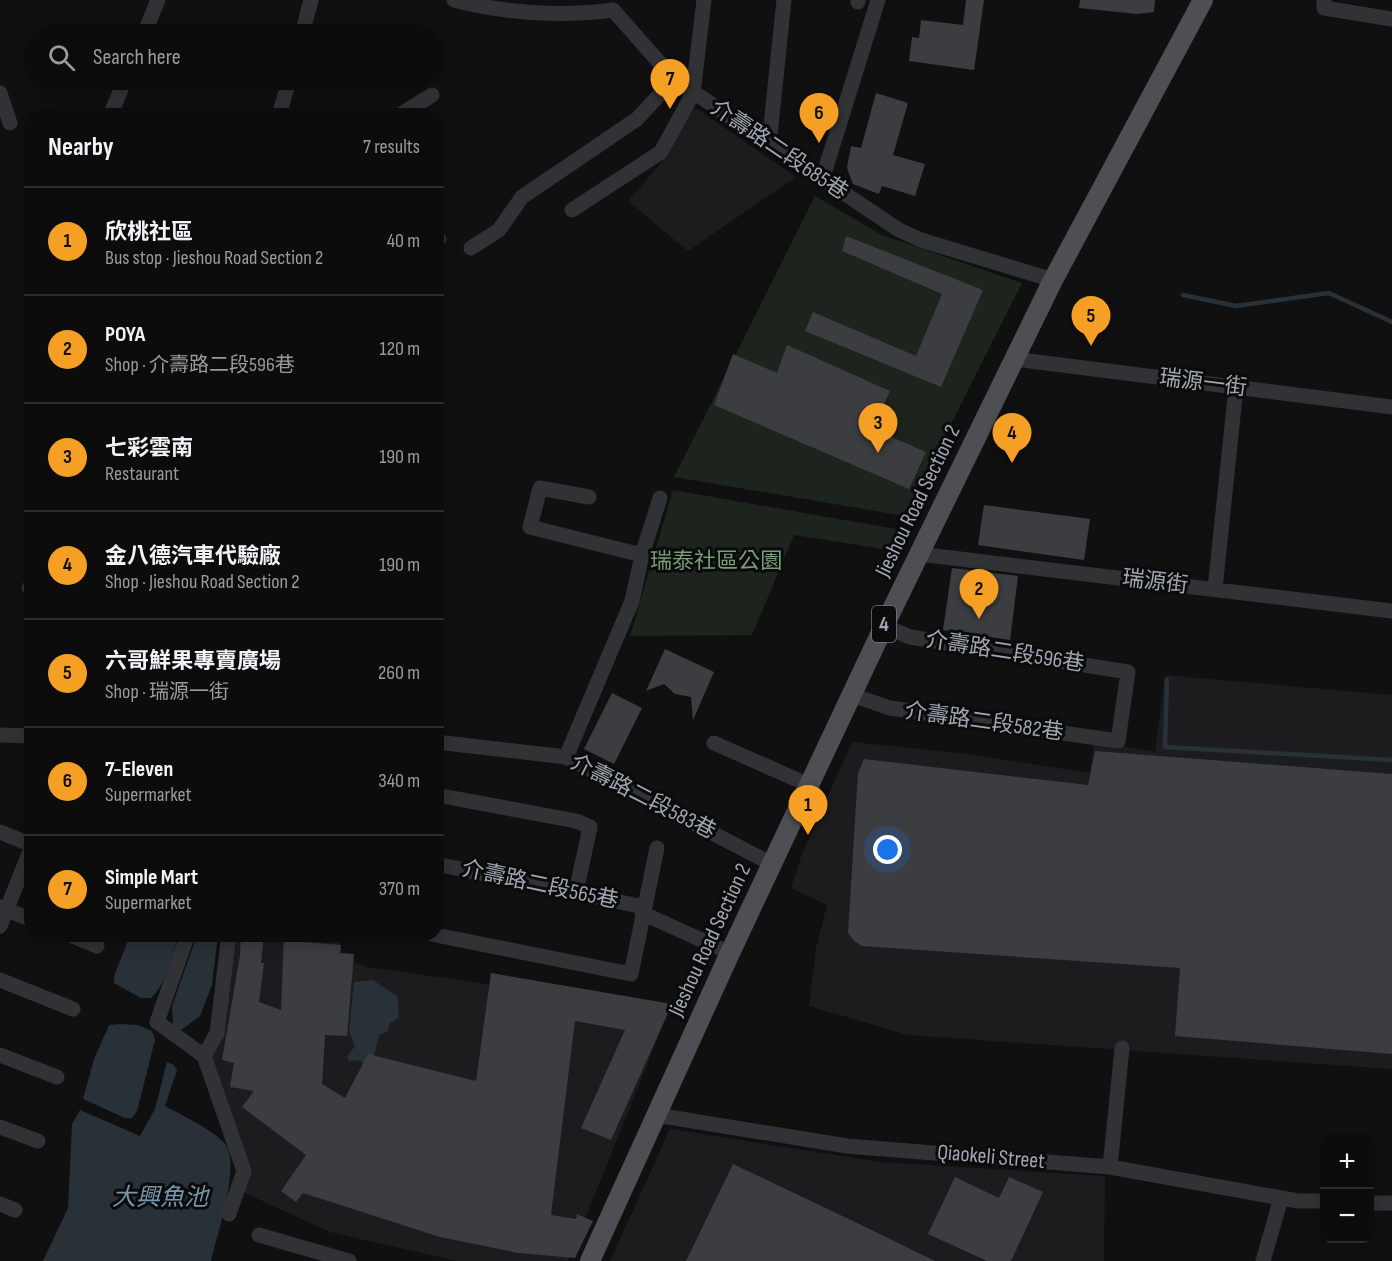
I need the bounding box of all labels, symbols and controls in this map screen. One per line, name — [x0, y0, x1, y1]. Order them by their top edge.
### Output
search box — [24, 24, 444, 90]
icon: search — [45, 41, 78, 74]
text: Search here — [93, 44, 180, 71]
pin: 7 — [650, 60, 690, 109]
street label: 介壽路二段685巷 — [705, 94, 853, 206]
pin: 6 — [800, 94, 838, 143]
text: Nearby — [48, 132, 114, 163]
text: 7 results — [363, 135, 420, 159]
text: 欣桃社區 — [105, 219, 193, 246]
text: 1 — [64, 229, 71, 253]
text: 40 m — [387, 229, 420, 253]
text: Bus stop · Jieshou Road Section 2 — [105, 246, 323, 270]
pin: 5 — [1072, 296, 1110, 346]
text: POYA — [105, 321, 145, 348]
text: 2 — [63, 337, 72, 361]
text: 120 m — [380, 337, 420, 361]
text: Shop · 介壽路二段596巷 — [105, 353, 295, 377]
street label: 瑞源一街 — [1158, 364, 1248, 402]
pin: 3 — [858, 404, 898, 453]
pin: 4 — [992, 414, 1032, 463]
street label: Jieshou Road Section 2 — [869, 421, 966, 582]
text: 七彩雲南 — [105, 435, 193, 462]
text: 3 — [63, 445, 72, 469]
text: 190 m — [379, 445, 420, 469]
text: Restaurant — [105, 462, 179, 486]
text: 金八德汽車代驗廠 — [105, 543, 281, 570]
park label: 瑞泰社區公園 — [650, 548, 782, 575]
text: 4 — [63, 553, 72, 577]
text: 190 m — [379, 553, 420, 577]
street label: 瑞源街 — [1121, 565, 1189, 599]
text: Shop · Jieshou Road Section 2 — [105, 570, 300, 594]
pin: 2 — [960, 570, 998, 619]
road number: 4 — [872, 606, 896, 642]
street label: 介壽路二段596巷 — [924, 626, 1086, 678]
text: 六哥鮮果專賣廣場 — [105, 648, 281, 675]
text: 5 — [63, 661, 72, 685]
text: 260 m — [378, 661, 420, 685]
text: Shop · 瑞源一街 — [105, 680, 229, 704]
street label: 介壽路二段582巷 — [903, 698, 1065, 746]
street label: 介壽路二段583巷 — [566, 749, 720, 845]
text: 7-Eleven — [105, 756, 173, 783]
text: 6 — [63, 769, 72, 793]
text: 340 m — [378, 769, 420, 793]
text: Supermarket — [105, 783, 192, 807]
pin: 1 — [788, 786, 828, 835]
your location — [873, 835, 902, 864]
street label: 介壽路二段565巷 — [459, 855, 621, 915]
street label: Jieshou Road Section 2 — [662, 859, 757, 1022]
text: Simple Mart — [105, 864, 198, 891]
text: 7 — [63, 877, 72, 901]
text: 370 m — [379, 877, 420, 901]
text: Supermarket — [105, 891, 192, 915]
map controls — [1320, 1135, 1374, 1243]
button: + — [1320, 1135, 1374, 1189]
street label: Qiaokeli Street — [936, 1139, 1046, 1175]
water label: 大興魚池 — [112, 1183, 211, 1212]
button: − — [1320, 1189, 1374, 1243]

